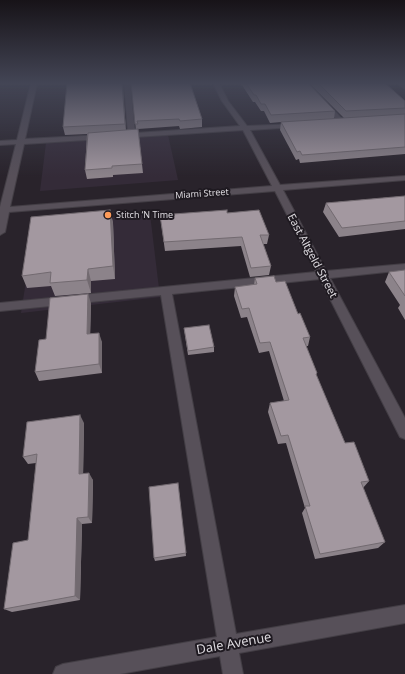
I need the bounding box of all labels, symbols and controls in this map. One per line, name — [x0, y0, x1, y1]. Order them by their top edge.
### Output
street label: Miami Street — [175, 187, 229, 201]
marker: Stitch ‘N Time — [103, 210, 113, 220]
place label: Stitch ‘N Time — [116, 210, 173, 220]
street label: East Altgeld Street — [284, 212, 340, 300]
street label: Dale Avenue — [195, 630, 273, 658]

